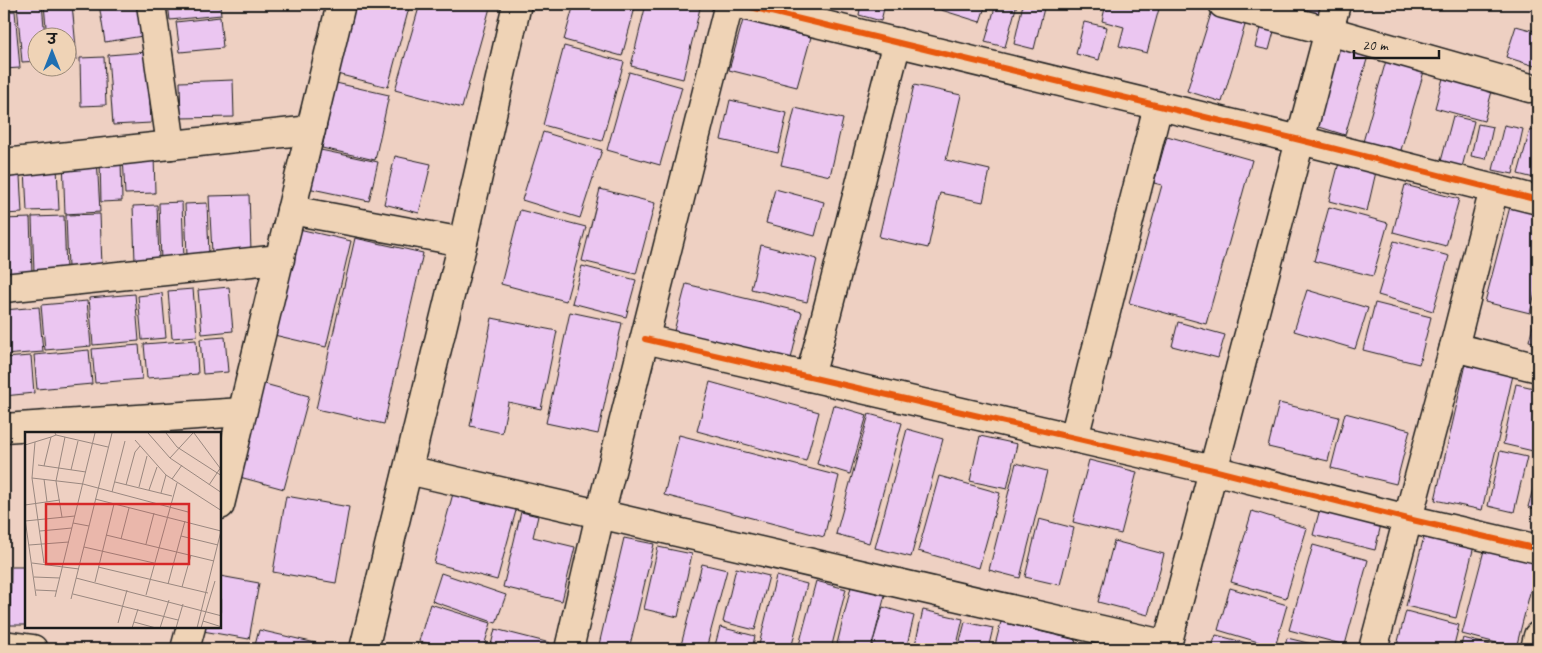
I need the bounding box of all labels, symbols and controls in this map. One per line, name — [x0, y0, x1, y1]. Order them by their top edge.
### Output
north arrow — [28, 28, 78, 78]
scale bar — [1354, 28, 1440, 60]
text: उ — [45, 31, 58, 48]
text: 20 m — [1362, 36, 1389, 55]
inset map — [25, 432, 221, 628]

